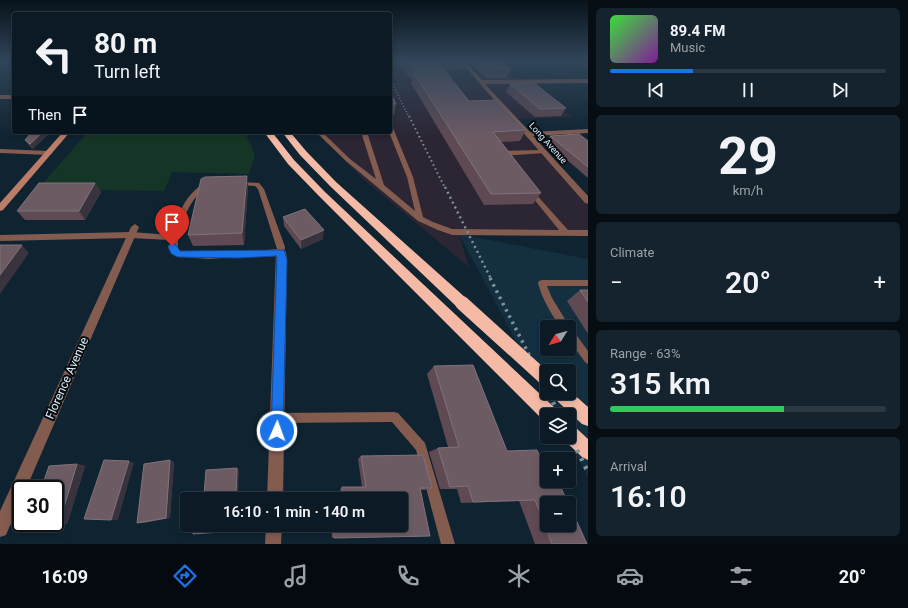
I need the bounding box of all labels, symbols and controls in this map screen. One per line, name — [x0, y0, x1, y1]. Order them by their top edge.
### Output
text: 89.4 FM — [670, 22, 725, 40]
text: 80 m — [94, 27, 157, 60]
icon: left — [28, 28, 80, 80]
text: Music — [670, 40, 705, 55]
text: Turn left — [94, 61, 160, 82]
icon: previous — [645, 79, 667, 101]
icon: pause — [737, 79, 759, 101]
icon: next — [829, 79, 851, 101]
icon: arrive — [69, 104, 91, 126]
text: Then — [28, 106, 61, 124]
street label: Long Avenue — [527, 120, 569, 166]
text: 29 — [718, 126, 778, 187]
text: km/h — [733, 183, 763, 198]
pin — [155, 205, 189, 246]
icon: arrive — [161, 211, 183, 233]
text: Climate — [610, 245, 654, 260]
text: 20° — [725, 265, 771, 300]
text: − — [610, 270, 623, 295]
text: + — [874, 270, 886, 295]
north arrow — [540, 320, 576, 356]
map controls — [540, 320, 576, 532]
street label: Florence Avenue — [43, 335, 91, 421]
text: Range · 63% — [610, 346, 680, 361]
button: search — [540, 364, 576, 400]
text: 315 km — [610, 366, 711, 401]
button: layers — [540, 408, 576, 444]
position arrow — [256, 410, 298, 452]
button: + — [540, 452, 576, 488]
text: Arrival — [610, 459, 647, 474]
text: 16:10 — [610, 479, 687, 514]
speed limit sign: 30 — [12, 480, 64, 532]
button: − — [540, 496, 576, 532]
text: 16:10 · 1 min · 140 m — [223, 503, 365, 521]
icon: directions — [171, 562, 199, 590]
icon: music — [282, 562, 310, 590]
icon: phone — [394, 562, 422, 590]
icon: climate — [505, 562, 533, 590]
icon: car — [616, 562, 644, 590]
icon: filters — [727, 562, 755, 590]
text: 16:09 — [42, 566, 88, 587]
text: 20° — [839, 566, 866, 587]

